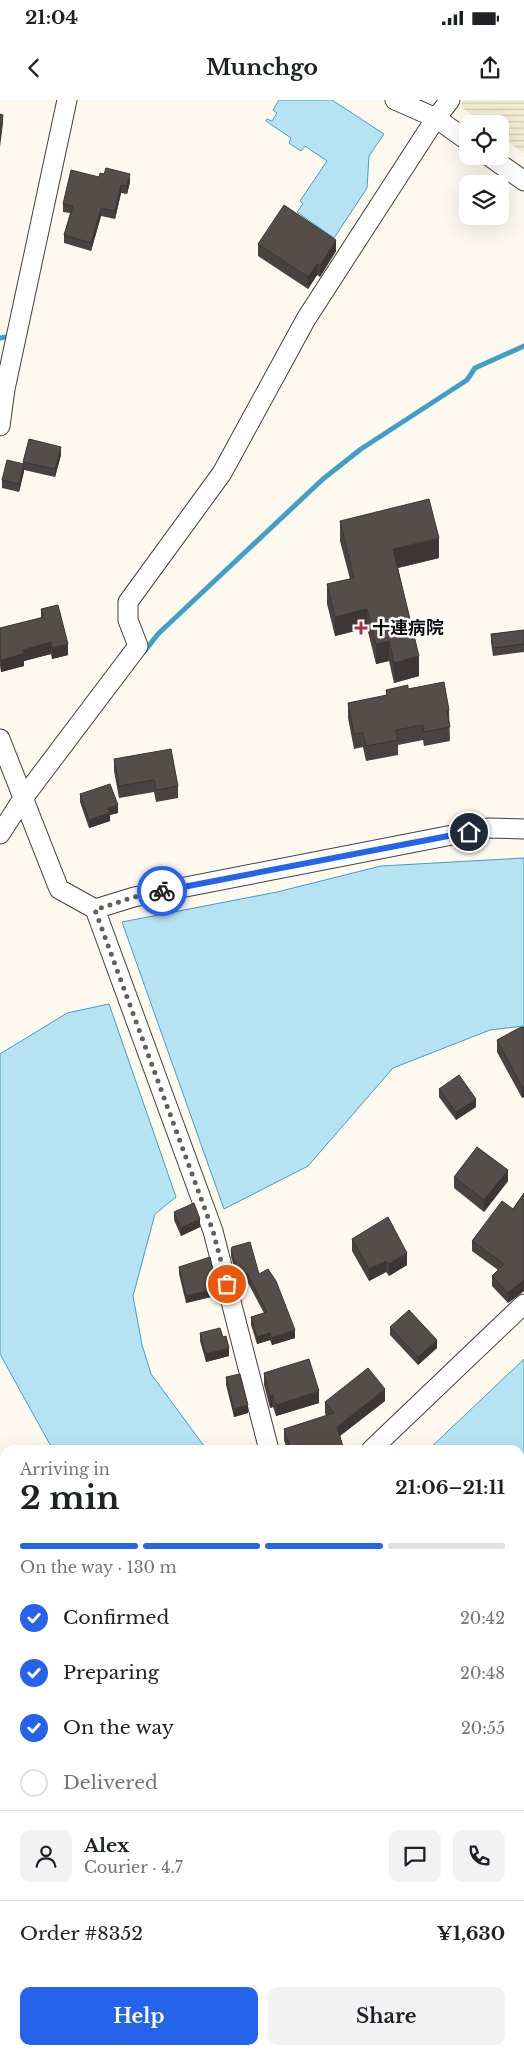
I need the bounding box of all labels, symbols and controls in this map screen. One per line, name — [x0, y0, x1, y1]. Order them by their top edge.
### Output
text: 21:04 — [25, 6, 78, 29]
icon: back — [20, 54, 48, 82]
text: Munchgo — [206, 54, 318, 81]
icon: share — [476, 54, 504, 82]
map controls — [459, 115, 509, 225]
button: locate — [459, 115, 509, 165]
button: layers — [459, 175, 509, 225]
place label: 十連病院 — [372, 617, 444, 639]
marker: 十連病院 — [354, 621, 368, 635]
pin — [448, 811, 490, 853]
icon: home — [455, 818, 483, 846]
courier — [137, 866, 187, 916]
icon: bike — [148, 877, 176, 905]
pin — [206, 1263, 248, 1305]
icon: bag — [213, 1270, 241, 1298]
text: Arriving in — [20, 1459, 110, 1479]
text: 21:06–21:11 — [395, 1476, 505, 1499]
text: 2 min — [20, 1478, 120, 1518]
text: On the way · 130 m — [20, 1557, 177, 1577]
icon: check — [20, 1604, 48, 1632]
text: Confirmed — [63, 1606, 169, 1629]
text: 20:42 — [460, 1608, 505, 1628]
icon: check — [20, 1659, 48, 1687]
text: Preparing — [63, 1661, 159, 1684]
text: 20:48 — [460, 1663, 505, 1683]
icon: check — [20, 1714, 48, 1742]
text: On the way — [63, 1716, 174, 1739]
text: 20:55 — [461, 1718, 505, 1738]
text: Delivered — [63, 1771, 158, 1794]
button: person — [20, 1830, 72, 1882]
button: chat — [389, 1830, 441, 1882]
button: phone — [453, 1830, 505, 1882]
text: Alex — [84, 1834, 129, 1857]
text: Courier · 4.7 — [84, 1857, 183, 1877]
text: Order #8352 — [20, 1922, 143, 1945]
text: ¥1,630 — [437, 1922, 505, 1945]
button: Help — [20, 1987, 258, 2045]
button: Share — [268, 1987, 505, 2045]

